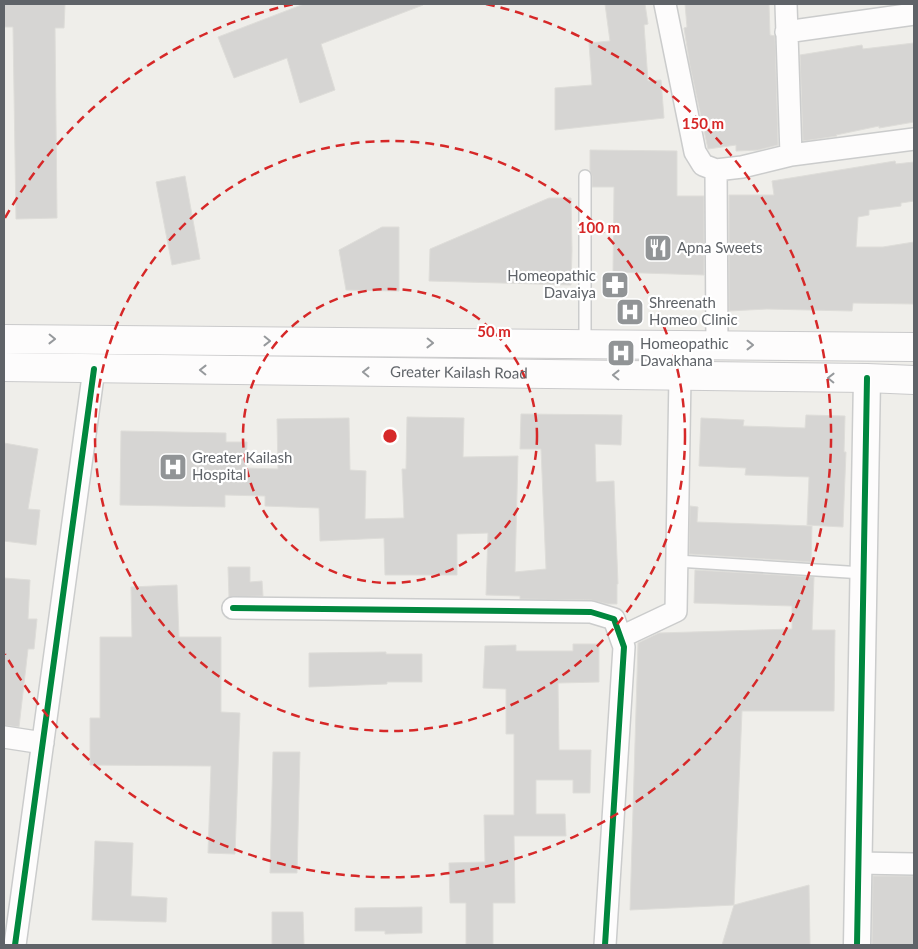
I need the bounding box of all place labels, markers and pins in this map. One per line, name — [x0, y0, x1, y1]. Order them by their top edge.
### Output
restaurant icon: Apna Sweets — [643, 233, 673, 263]
place label: Apna Sweets — [677, 238, 762, 256]
place label: Homeopathic Davaiya — [507, 266, 596, 301]
pharmacy icon: Homeopathic Davaiya — [600, 270, 630, 300]
place label: Shreenath Homeo Clinic — [649, 293, 738, 328]
hospital icon: Shreenath Homeo Clinic — [615, 297, 645, 327]
place label: Homeopathic Davakhana — [640, 334, 729, 369]
hospital icon: Homeopathic Davakhana — [606, 338, 636, 368]
centre of rings — [381, 427, 399, 445]
place label: Greater Kailash Hospital — [192, 448, 292, 483]
hospital icon: Greater Kailash Hospital — [158, 452, 188, 482]

